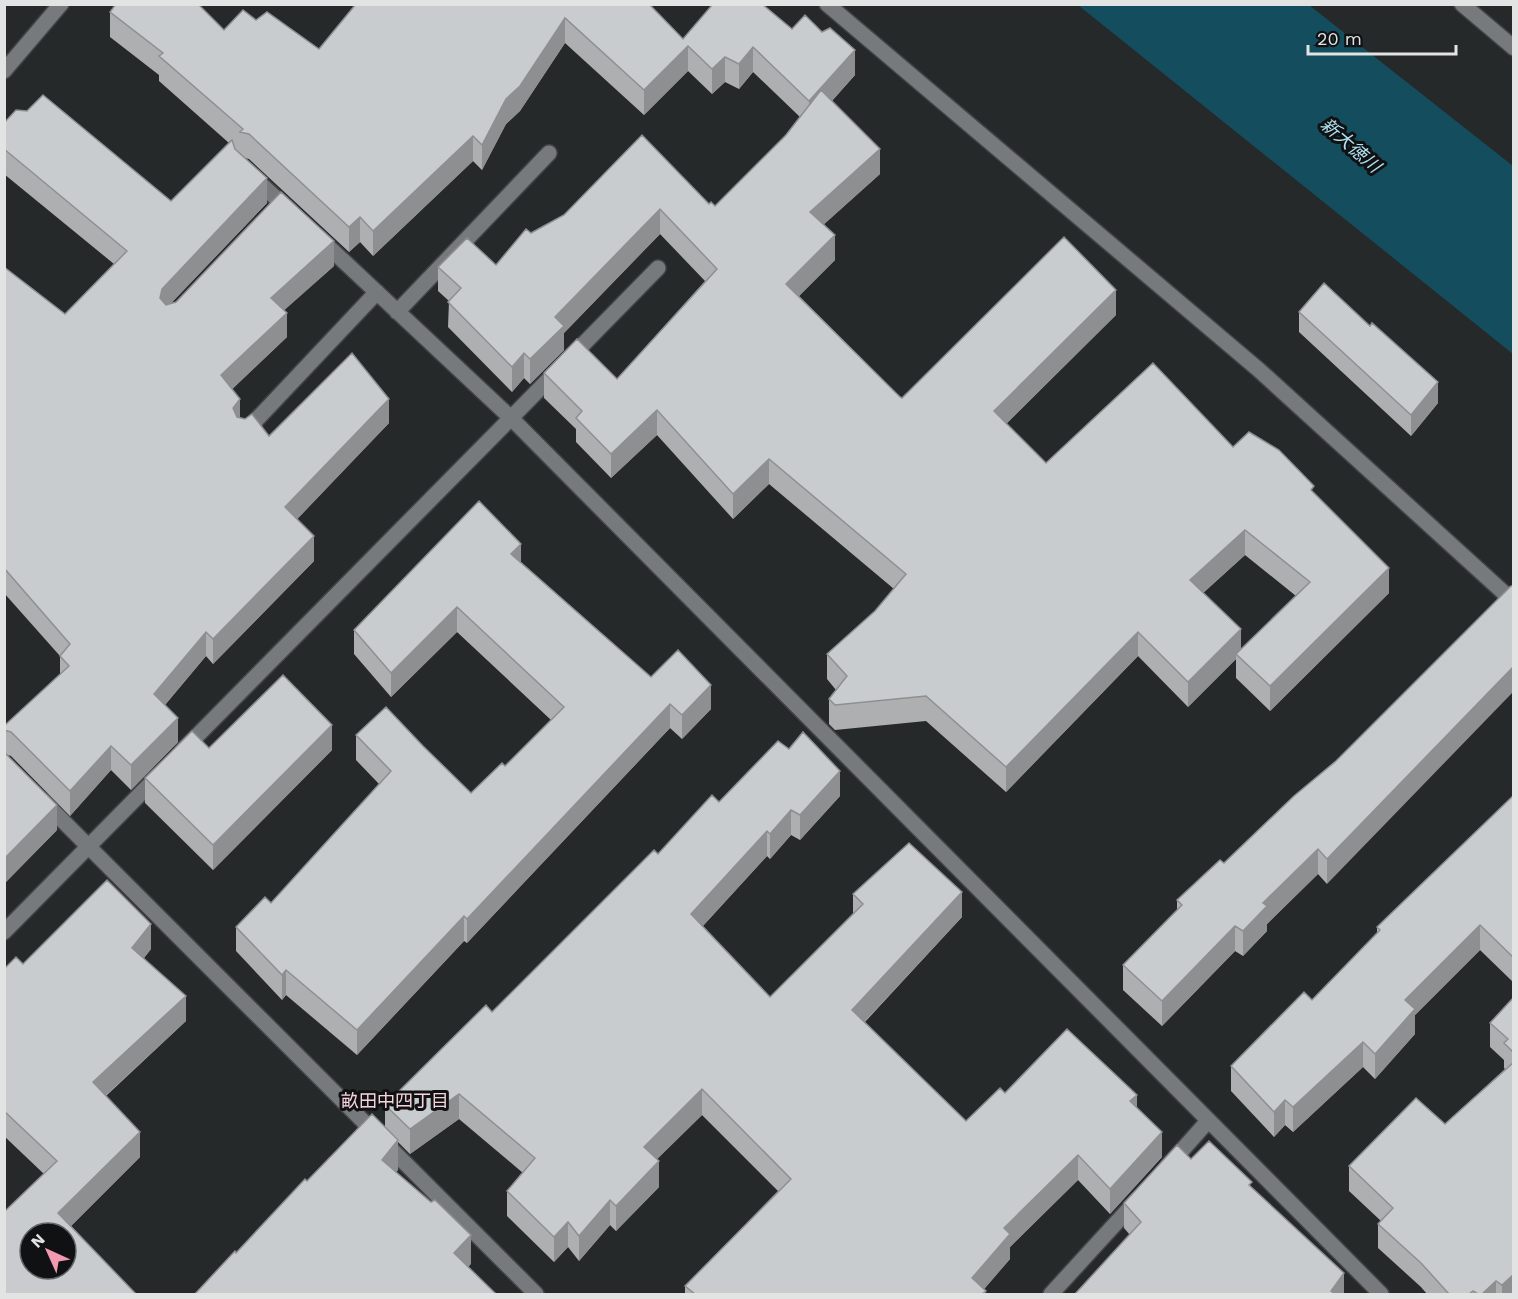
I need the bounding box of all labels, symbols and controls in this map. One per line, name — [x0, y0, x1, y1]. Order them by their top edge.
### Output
scale bar — [1308, 18, 1456, 56]
text: 20 m — [1317, 28, 1362, 49]
water label: 新大徳川 — [1317, 113, 1387, 178]
district label: 畝田中四丁目 — [341, 1090, 449, 1111]
north arrow — [18, 1221, 78, 1281]
text: N — [27, 1230, 49, 1252]

